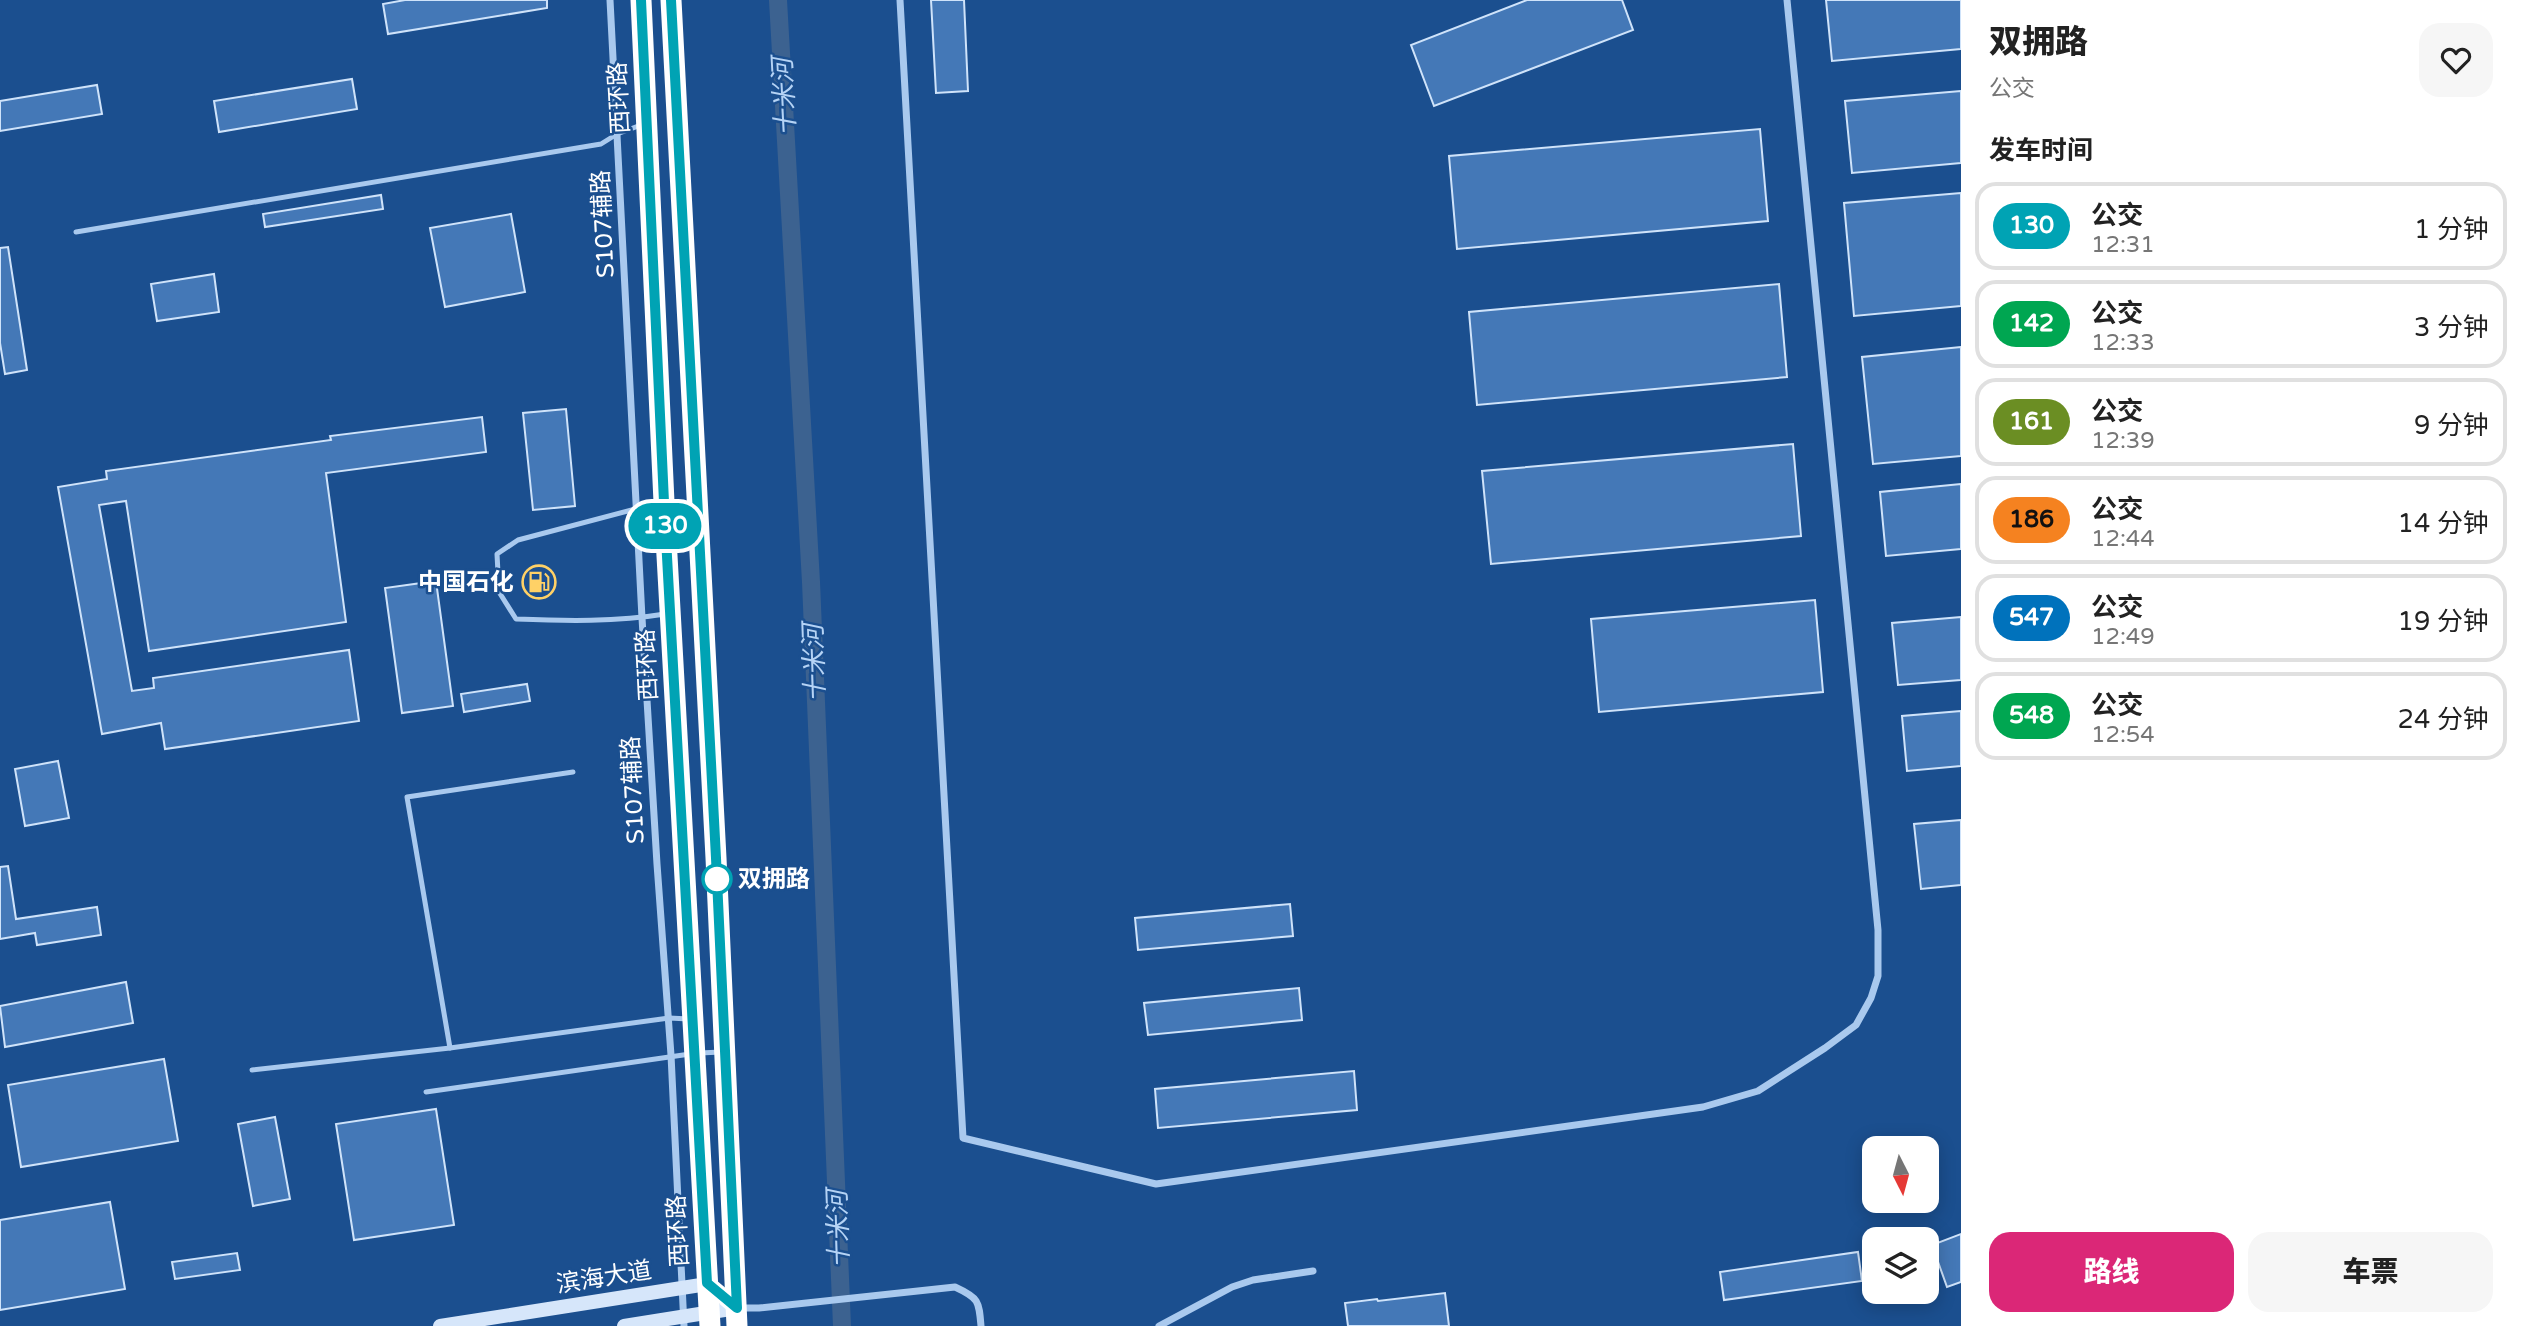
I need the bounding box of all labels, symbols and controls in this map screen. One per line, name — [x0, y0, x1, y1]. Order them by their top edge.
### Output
text: 双拥路 — [1989, 23, 2088, 62]
button: heart — [2419, 23, 2493, 97]
water label: 十米河 — [767, 52, 802, 137]
street label: 西环路 — [603, 61, 636, 135]
text: 公交 — [1989, 75, 2035, 103]
text: 发车时间 — [1989, 135, 2093, 166]
street label: S107辅路 — [586, 169, 621, 279]
text: 公交 — [2091, 200, 2143, 231]
text: 130 — [2009, 211, 2054, 240]
text: 1 分钟 — [2414, 214, 2489, 245]
text: 12:31 — [2091, 231, 2155, 259]
text: 公交 — [2091, 298, 2143, 329]
text: 142 — [2009, 309, 2054, 338]
text: 3 分钟 — [2414, 312, 2489, 343]
text: 12:33 — [2091, 329, 2155, 357]
text: 公交 — [2091, 396, 2143, 427]
text: 161 — [2009, 407, 2054, 436]
text: 9 分钟 — [2414, 410, 2489, 441]
text: 12:39 — [2091, 427, 2155, 455]
text: 公交 — [2091, 494, 2143, 525]
line badge: 130 — [625, 503, 705, 549]
text: 186 — [2009, 505, 2054, 534]
text: 14 分钟 — [2398, 508, 2489, 539]
text: 130 — [642, 511, 688, 540]
text: 12:44 — [2091, 525, 2155, 553]
fuel station icon: 中国石化 — [520, 563, 558, 601]
place label: 中国石化 — [418, 568, 514, 597]
text: 公交 — [2091, 592, 2143, 623]
text: 547 — [2009, 603, 2054, 632]
text: 19 分钟 — [2398, 606, 2489, 637]
water label: 十米河 — [797, 618, 831, 703]
text: 12:49 — [2091, 623, 2155, 651]
street label: 西环路 — [631, 628, 664, 702]
text: 公交 — [2091, 690, 2143, 721]
text: 548 — [2009, 701, 2054, 730]
text: 24 分钟 — [2398, 704, 2489, 735]
text: 12:54 — [2091, 721, 2155, 749]
street label: S107辅路 — [616, 735, 651, 845]
marker: 双拥路 — [702, 864, 732, 894]
place label: 双拥路 — [738, 865, 810, 894]
north arrow — [1862, 1136, 1939, 1213]
map controls — [1862, 1136, 1939, 1304]
water label: 十米河 — [821, 1184, 855, 1269]
street label: 西环路 — [662, 1194, 695, 1268]
button: layers — [1862, 1227, 1939, 1304]
button: 路线 — [1989, 1232, 2234, 1312]
button: 车票 — [2248, 1232, 2493, 1312]
street label: 滨海大道 — [554, 1256, 654, 1299]

